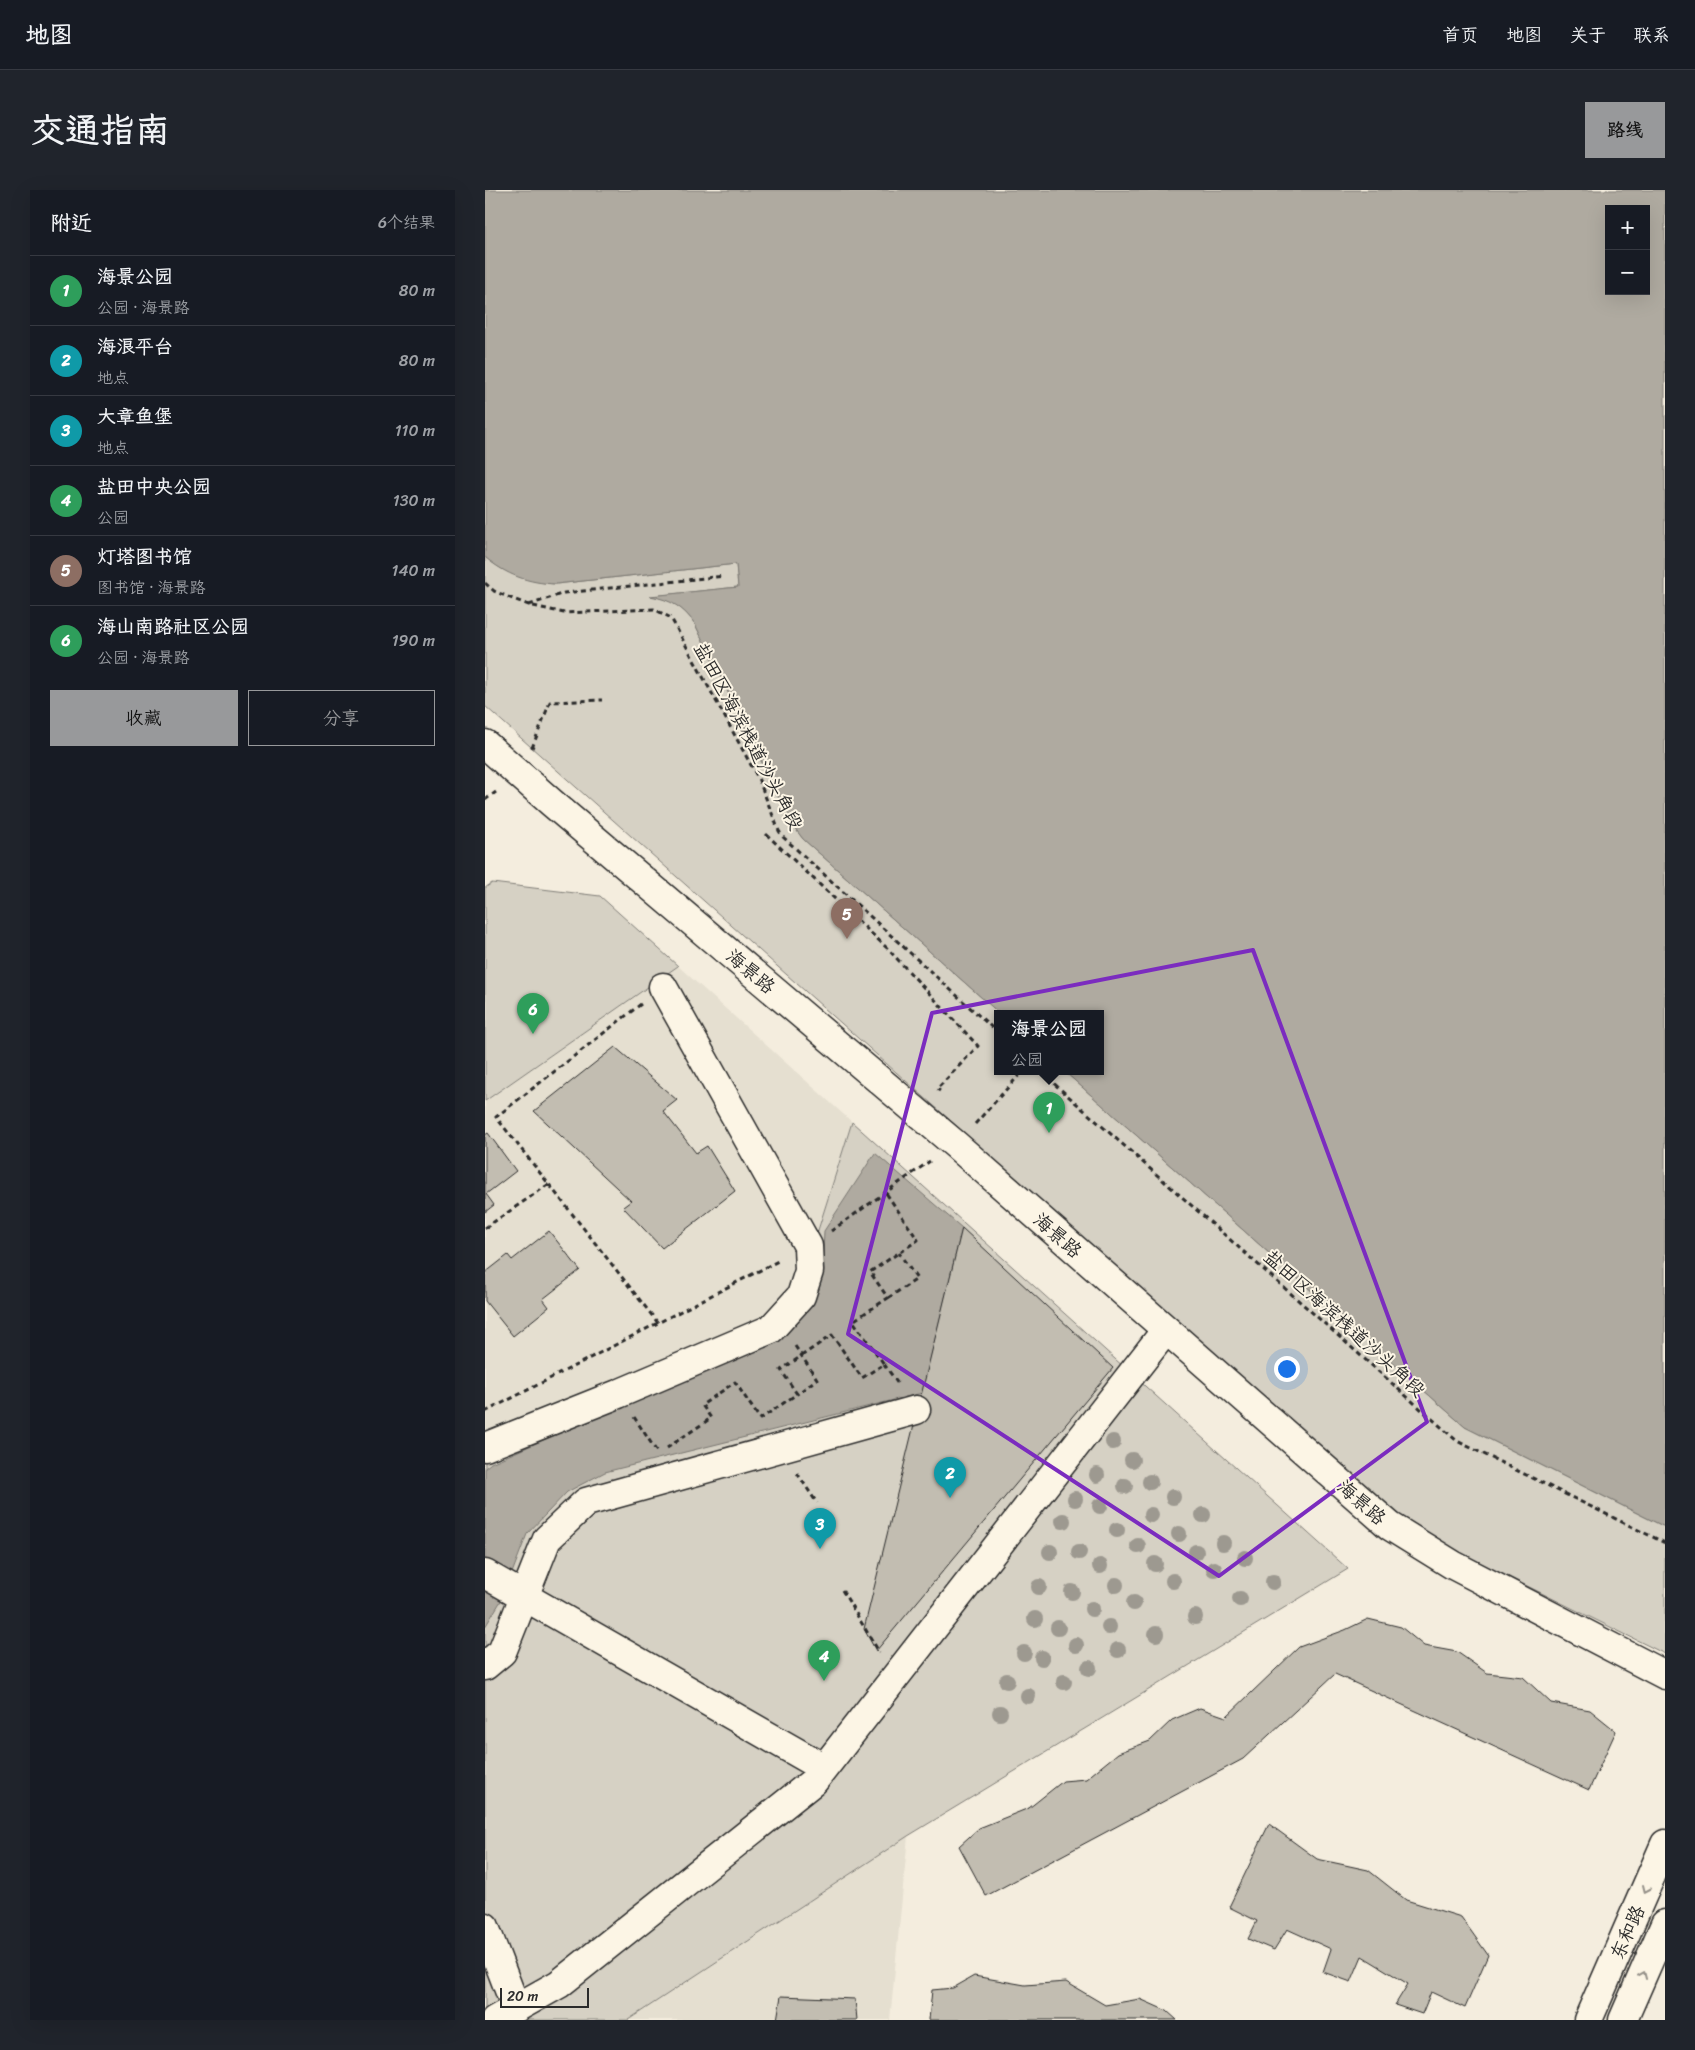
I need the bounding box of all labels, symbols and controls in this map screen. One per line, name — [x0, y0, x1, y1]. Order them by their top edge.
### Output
text: 地图 — [25, 14, 73, 56]
text: 首页 — [1442, 19, 1478, 51]
text: 地图 — [1506, 19, 1542, 51]
text: 关于 — [1570, 19, 1606, 51]
text: 联系 — [1634, 19, 1670, 51]
text: 交通指南 — [30, 99, 170, 161]
button: 路线 — [1585, 102, 1665, 158]
text: 附近 — [50, 204, 92, 242]
map controls — [1605, 205, 1650, 295]
button: + — [1605, 205, 1650, 250]
text: 6个结果 — [378, 208, 435, 237]
button: − — [1605, 250, 1650, 295]
text: 海景公园 — [97, 260, 173, 293]
text: 1 — [63, 276, 69, 305]
text: 80 m — [399, 276, 435, 305]
text: 公园 · 海景路 — [97, 293, 190, 322]
text: 海浪平台 — [97, 330, 173, 363]
text: 2 — [61, 346, 71, 375]
text: 80 m — [399, 346, 435, 375]
text: 地点 — [97, 363, 129, 392]
text: 大章鱼堡 — [97, 400, 173, 433]
text: 3 — [62, 416, 70, 445]
text: 110 m — [395, 416, 435, 445]
text: 地点 — [97, 433, 129, 462]
text: 盐田中央公园 — [97, 470, 211, 503]
text: 4 — [61, 486, 71, 515]
text: 130 m — [393, 486, 435, 515]
text: 公园 — [97, 503, 129, 532]
text: 灯塔图书馆 — [97, 540, 192, 573]
text: 5 — [61, 556, 71, 585]
text: 140 m — [392, 556, 435, 585]
text: 图书馆 · 海景路 — [97, 573, 206, 602]
text: 海山南路社区公园 — [97, 610, 249, 643]
text: 6 — [61, 626, 71, 655]
text: 190 m — [392, 626, 435, 655]
street label: 盐田区海滨栈道沙头角段 — [685, 636, 812, 836]
text: 公园 · 海景路 — [97, 643, 190, 672]
button: 收藏 — [50, 690, 238, 746]
button: 分享 — [248, 690, 435, 746]
pin: 5 — [831, 898, 863, 939]
street label: 海景路 — [718, 940, 783, 1002]
pin: 6 — [517, 993, 549, 1034]
popup — [994, 1010, 1104, 1075]
text: 海景公园 — [1011, 1012, 1087, 1045]
text: 公园 — [1011, 1045, 1043, 1074]
pin: 1 — [1033, 1092, 1065, 1133]
street label: 海景路 — [1025, 1204, 1090, 1267]
street label: 盐田区海滨栈道沙头角段 — [1256, 1241, 1433, 1406]
your location — [1274, 1356, 1300, 1382]
pin: 2 — [934, 1457, 966, 1498]
street label: 海景路 — [1329, 1471, 1394, 1534]
pin: 3 — [804, 1508, 836, 1549]
pin: 4 — [808, 1640, 840, 1681]
one-way arrow — [1641, 1884, 1652, 1893]
street label: 东和路 — [1601, 1899, 1654, 1965]
one-way arrow — [1636, 1971, 1647, 1980]
text: 20 m — [507, 1984, 538, 2009]
scale bar — [500, 1985, 589, 2008]

